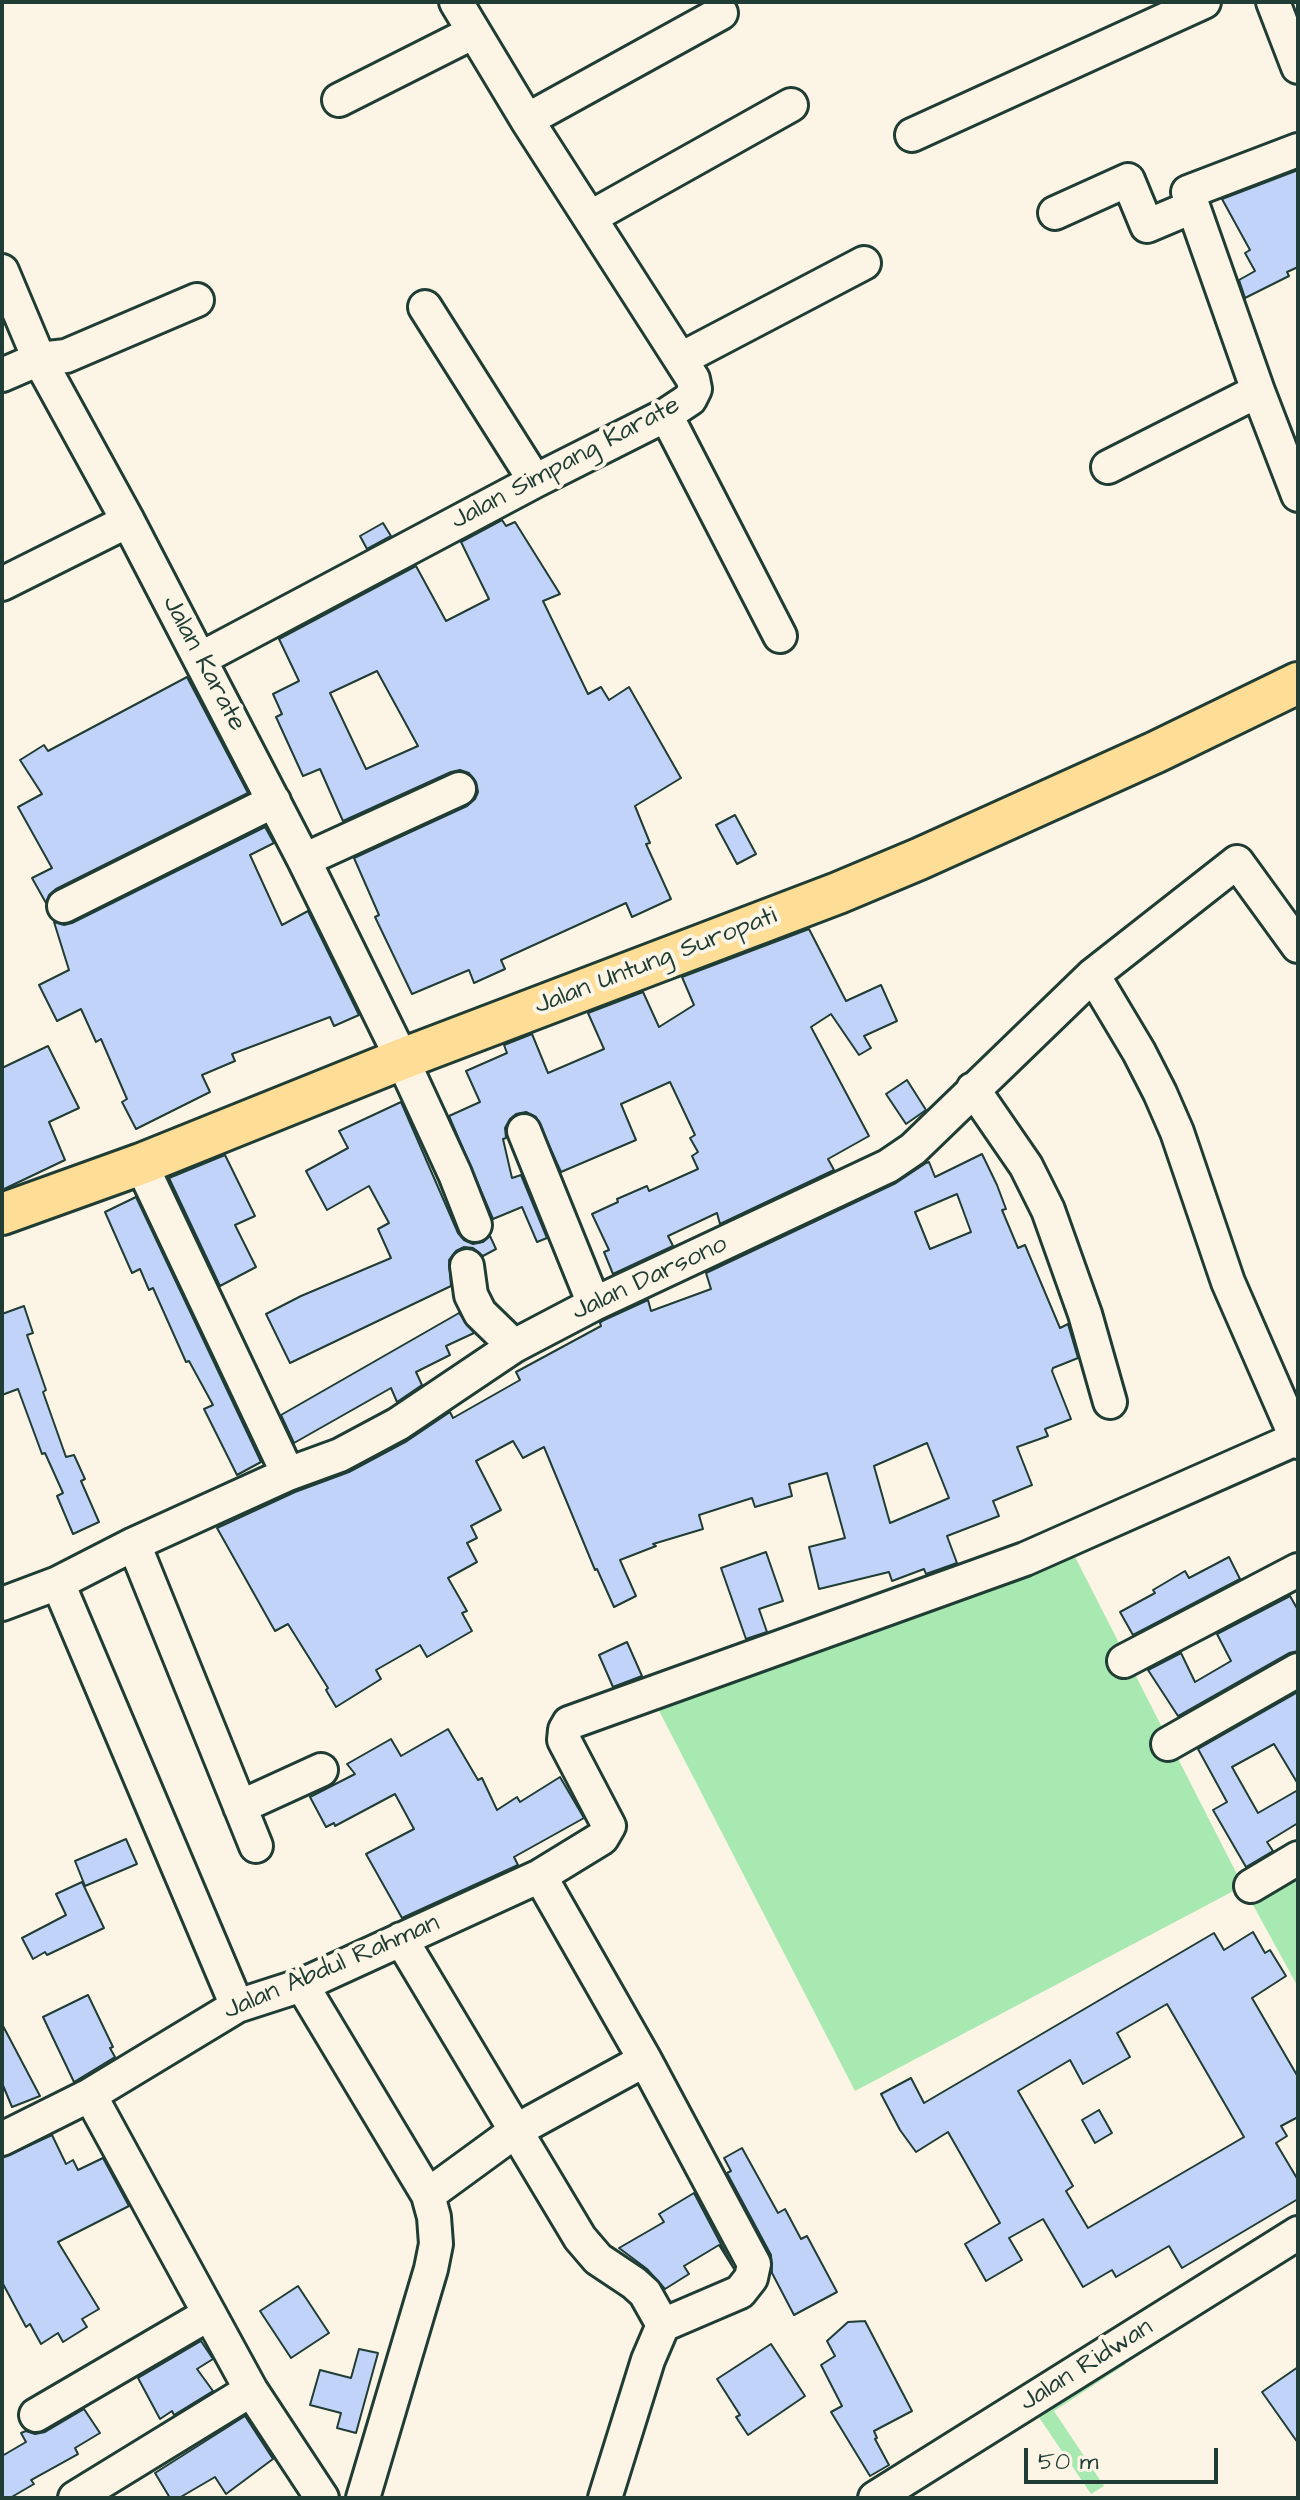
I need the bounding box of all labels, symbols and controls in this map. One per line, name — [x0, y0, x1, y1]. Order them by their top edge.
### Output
street label: Jalan Simpang Karate — [446, 391, 686, 537]
street label: Jalan Karate — [154, 591, 252, 737]
street label: Jalan Untung Suropati — [531, 901, 781, 1023]
street label: Jalan Darsono — [568, 1229, 732, 1329]
street label: Jalan Abdul Rahman — [220, 1908, 444, 2028]
street label: Jalan Ridwan — [1015, 2313, 1159, 2419]
scale bar — [1028, 2432, 1222, 2482]
text: 50 m — [1038, 2445, 1098, 2479]

